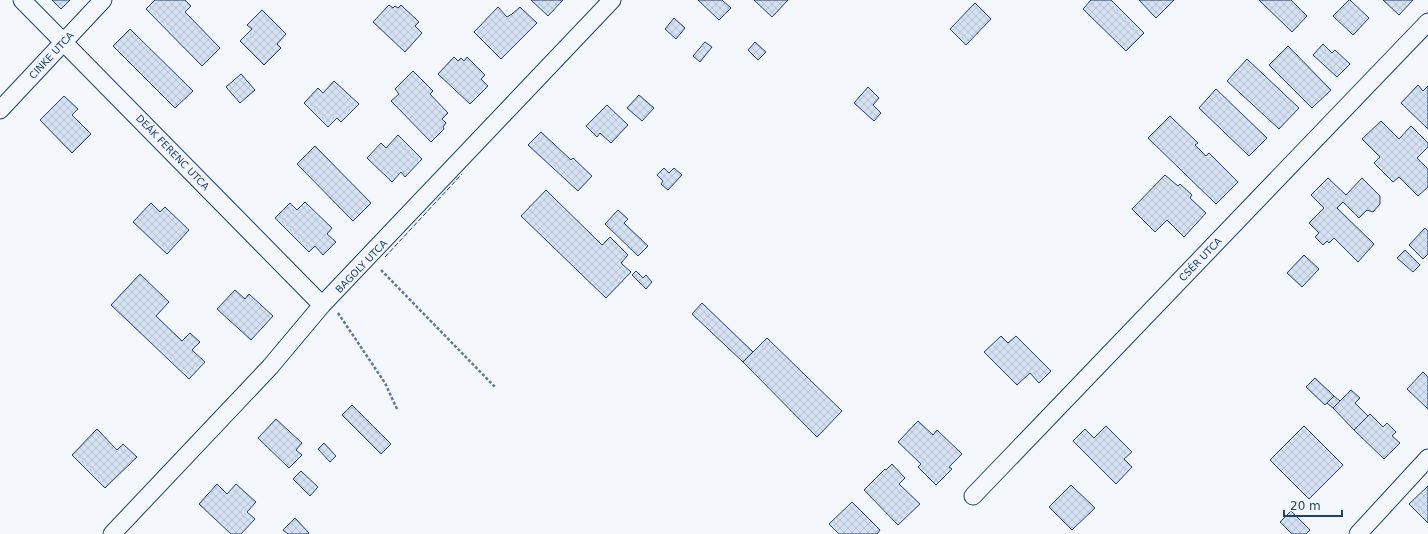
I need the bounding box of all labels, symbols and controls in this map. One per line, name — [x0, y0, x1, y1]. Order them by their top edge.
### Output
street label: CINKE UTCA — [27, 29, 76, 81]
street label: DEÁK FERENC UTCA — [134, 112, 212, 192]
street label: CSÉR UTCA — [1176, 234, 1224, 283]
street label: BAGOLY UTCA — [333, 237, 390, 295]
scale bar — [1284, 492, 1342, 518]
text: 20 m — [1290, 499, 1321, 513]

